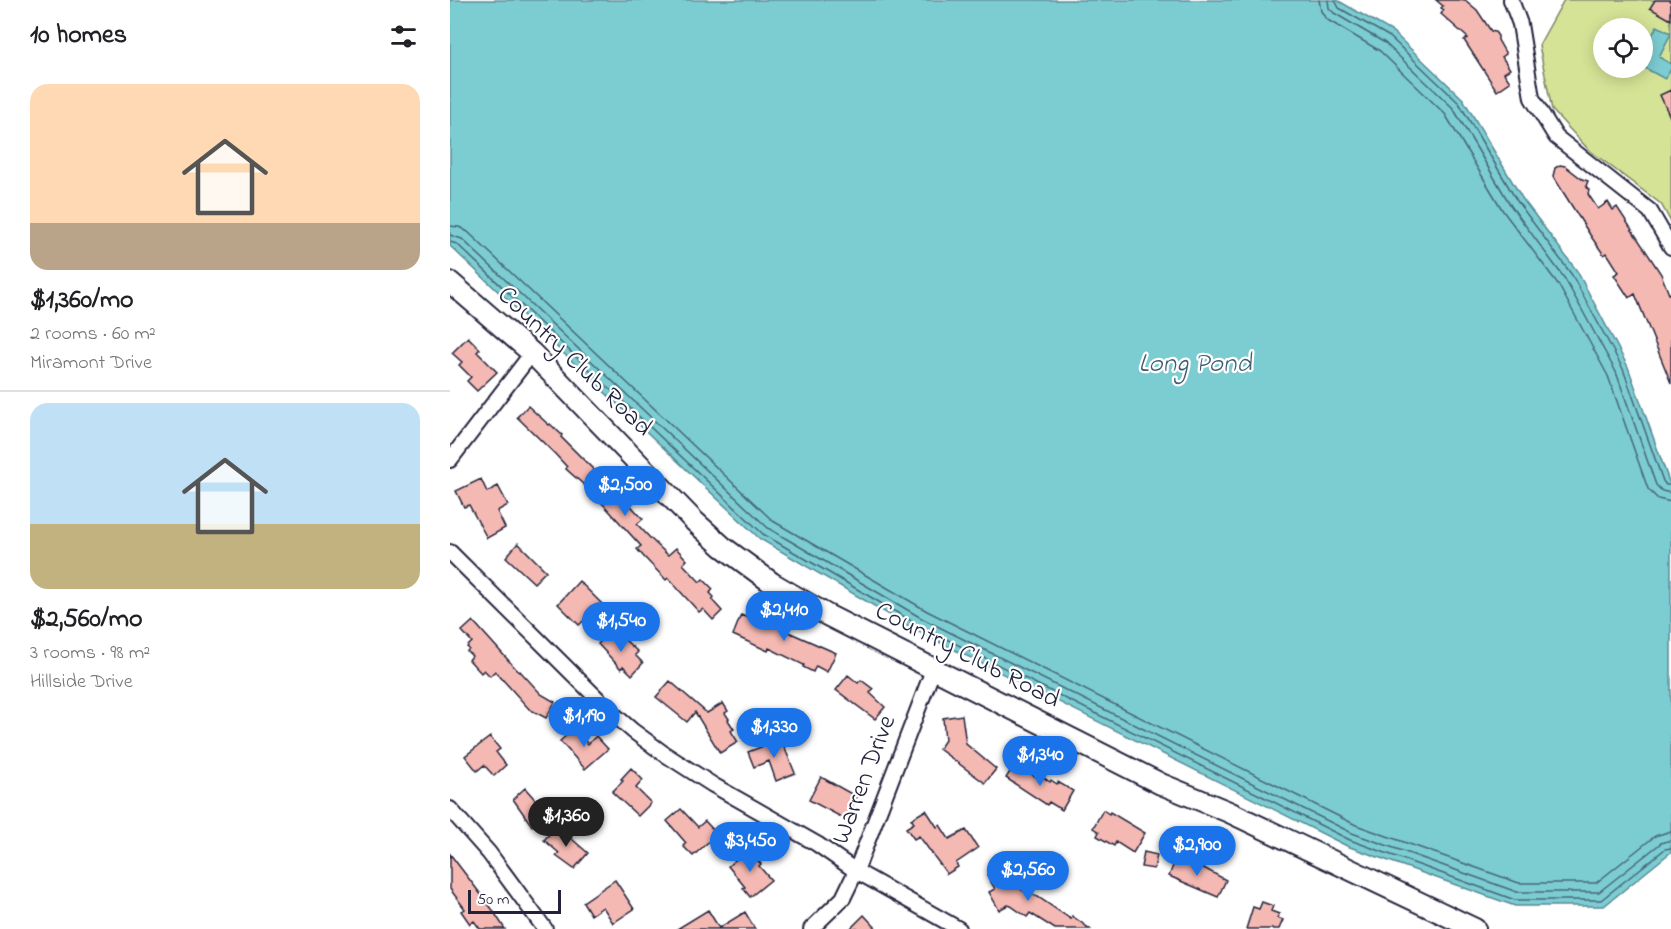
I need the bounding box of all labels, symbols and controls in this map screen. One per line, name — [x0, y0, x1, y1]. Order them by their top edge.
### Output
text: 10 homes — [30, 17, 127, 55]
map controls — [1593, 18, 1653, 78]
button: locate — [1593, 18, 1653, 78]
icon: filters — [387, 20, 420, 53]
icon: home — [171, 123, 279, 231]
street label: Country Club Road — [488, 278, 661, 447]
text: $1,360/mo — [30, 282, 134, 320]
text: 2 rooms · 60 m² — [30, 320, 156, 349]
water label: Long Pond — [1139, 345, 1253, 385]
text: Miramont Drive — [30, 349, 152, 378]
icon: home — [171, 442, 279, 550]
pin: $2,500 — [576, 466, 674, 517]
text: $2,500 — [598, 471, 652, 500]
pin: $2,410 — [735, 591, 833, 642]
street label: Country Club Road — [868, 593, 1067, 719]
text: $2,410 — [760, 596, 808, 625]
text: $2,560/mo — [30, 601, 142, 639]
pin: $1,540 — [572, 602, 670, 653]
text: $1,540 — [596, 607, 646, 636]
text: 3 rooms · 98 m² — [30, 639, 150, 668]
text: Hillside Drive — [30, 668, 133, 697]
pin: $1,190 — [535, 697, 633, 748]
text: $1,190 — [563, 702, 605, 731]
pin: $1,330 — [725, 708, 823, 759]
street label: Warren Drive — [823, 710, 907, 850]
text: $1,330 — [750, 713, 798, 742]
pin: $1,340 — [991, 736, 1089, 787]
text: $1,340 — [1016, 741, 1064, 770]
pin: $1,360 — [517, 797, 615, 848]
text: $1,360 — [542, 802, 590, 831]
pin: $3,450 — [701, 822, 799, 873]
pin: $2,900 — [1148, 826, 1246, 877]
text: $3,450 — [724, 827, 776, 856]
text: $2,900 — [1173, 831, 1221, 860]
pin: $2,560 — [979, 851, 1077, 902]
text: $2,560 — [1001, 856, 1055, 885]
scale bar — [468, 887, 561, 914]
text: 50 m — [477, 888, 509, 912]

